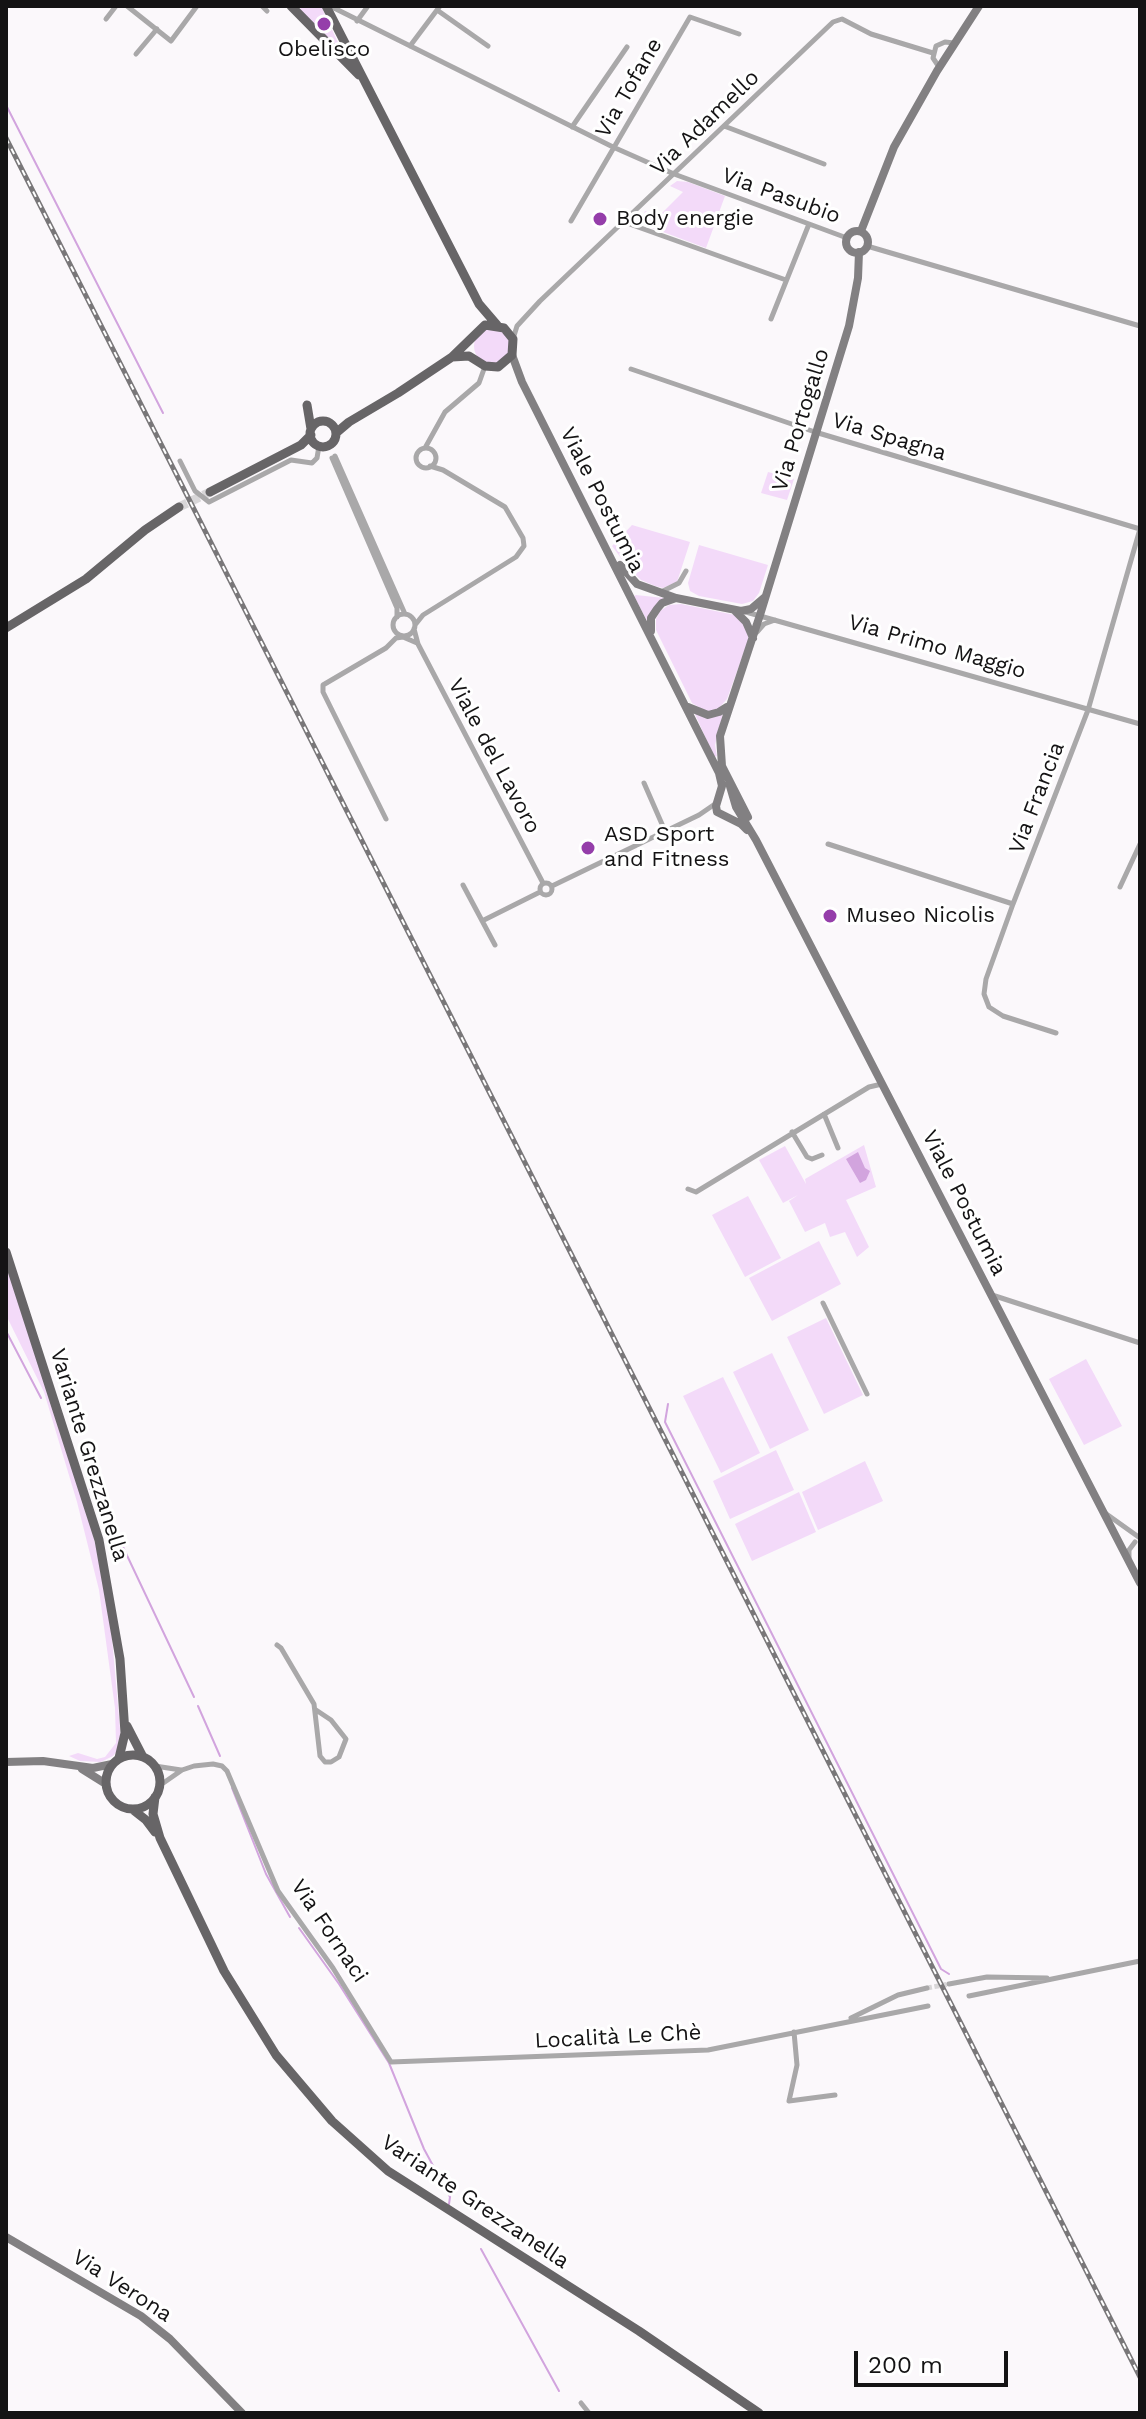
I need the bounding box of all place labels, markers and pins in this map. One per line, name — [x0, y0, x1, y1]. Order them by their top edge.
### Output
marker: Obelisco — [315, 15, 333, 33]
place label: Obelisco — [278, 37, 370, 63]
place label: Body energie — [616, 206, 754, 232]
marker: Body energie — [591, 210, 609, 228]
place label: ASD Sport and Fitness — [604, 822, 729, 874]
marker: ASD Sport and Fitness — [579, 839, 597, 857]
place label: Museo Nicolis — [846, 903, 995, 929]
marker: Museo Nicolis — [821, 907, 839, 925]

